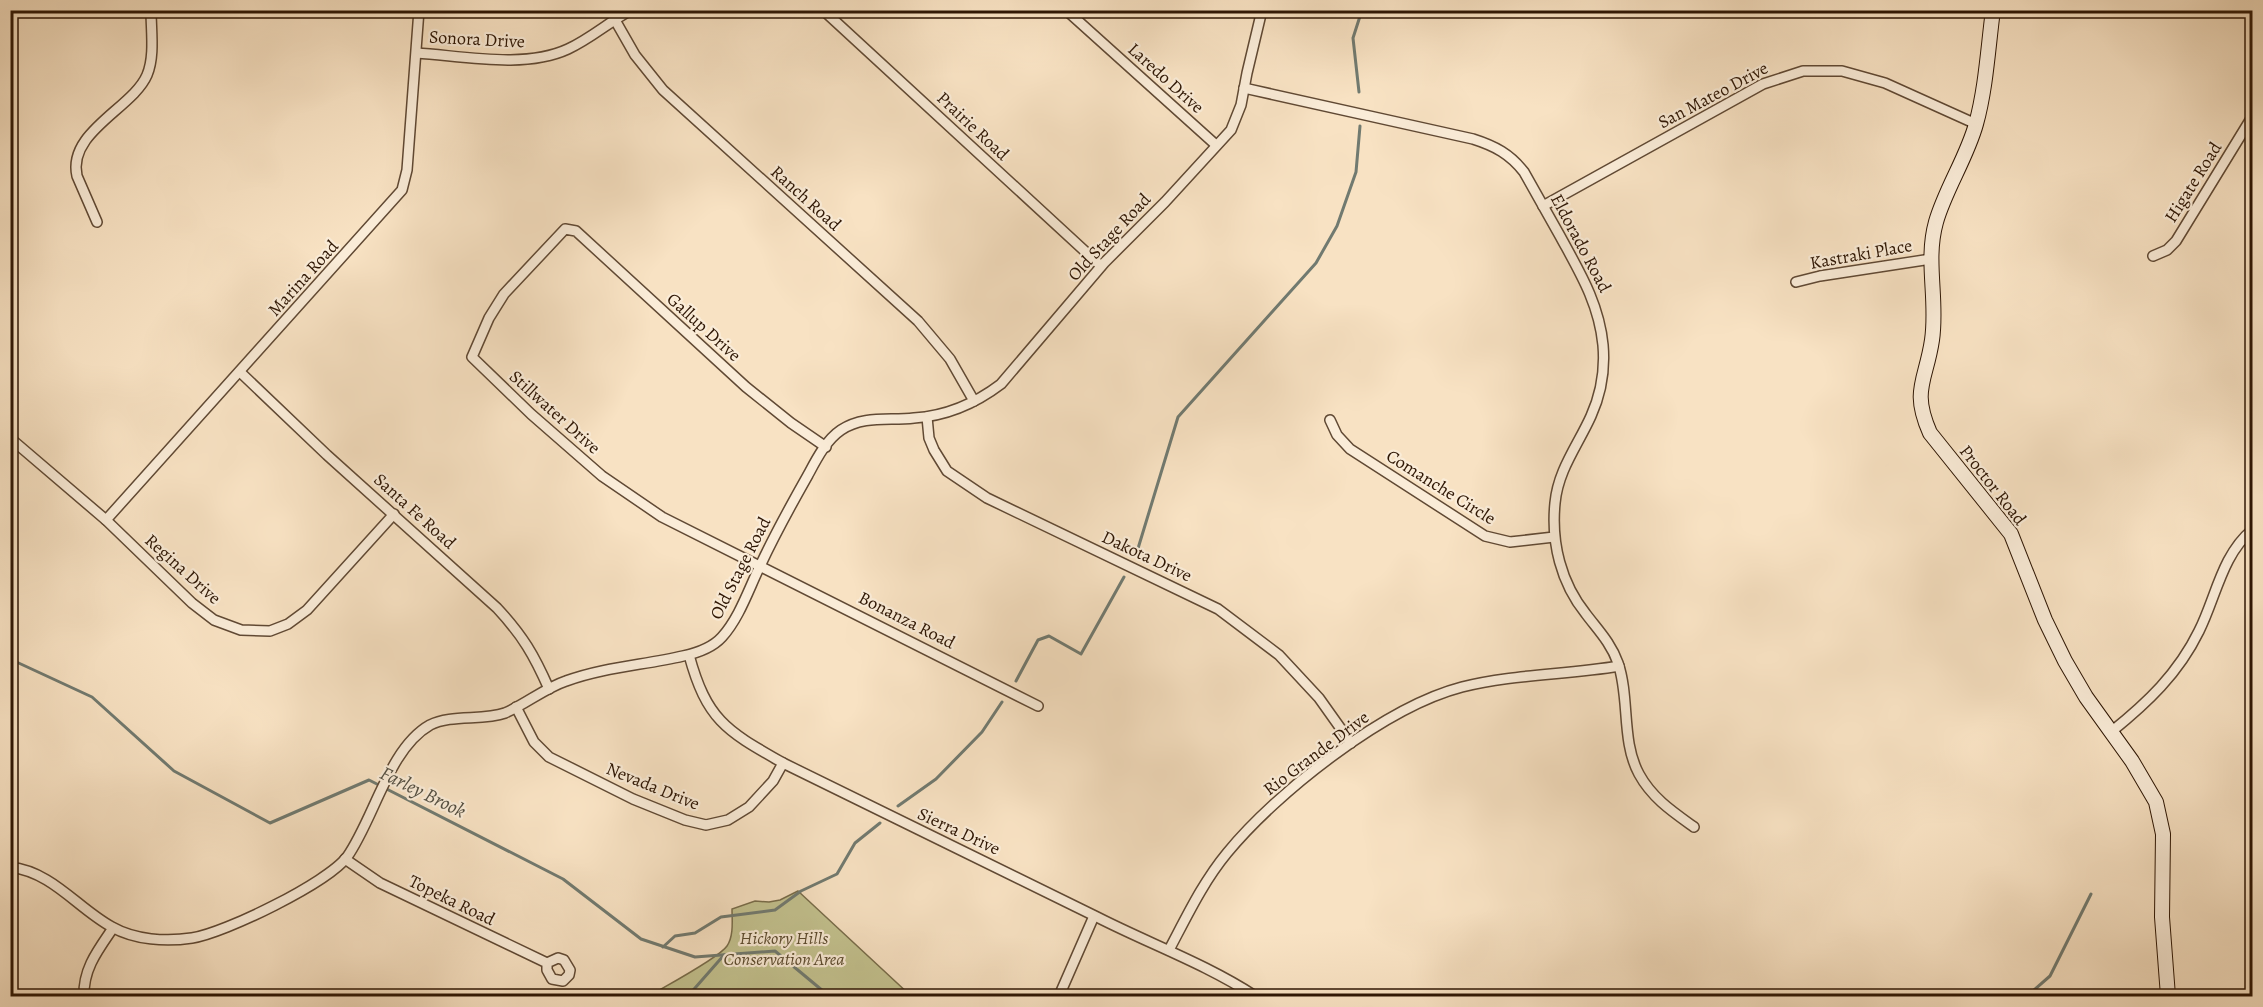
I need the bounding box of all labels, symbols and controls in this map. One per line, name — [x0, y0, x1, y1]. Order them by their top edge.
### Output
street label: Sonora Drive — [428, 25, 526, 53]
street label: Laredo Drive — [1123, 37, 1209, 119]
street label: San Mateo Drive — [1654, 56, 1772, 134]
street label: Prairie Road — [932, 86, 1015, 166]
street label: Higate Road — [2159, 137, 2227, 227]
street label: Ranch Road — [766, 160, 847, 236]
street label: Old Stage Road — [1062, 188, 1156, 286]
street label: Eldorado Road — [1545, 189, 1617, 297]
street label: Kastraki Place — [1808, 233, 1914, 275]
street label: Marina Road — [262, 235, 344, 321]
street label: Gallup Drive — [662, 287, 746, 367]
street label: Stillwater Drive — [504, 365, 606, 459]
street label: Proctor Road — [1954, 440, 2032, 530]
street label: Comanche Circle — [1382, 444, 1500, 530]
street label: Santa Fe Road — [369, 468, 461, 555]
street label: Old Stage Road — [704, 512, 776, 623]
street label: Dakota Drive — [1098, 525, 1196, 587]
street label: Regina Drive — [140, 528, 226, 610]
street label: Bonanza Road — [855, 585, 960, 655]
street label: Rio Grande Drive — [1258, 705, 1374, 801]
street label: Nevada Drive — [603, 756, 703, 816]
water label: Farley Brook — [375, 760, 471, 824]
street label: Sierra Drive — [914, 801, 1004, 861]
street label: Topeka Road — [405, 869, 499, 931]
park label: Hickory Hills Conservation Area — [724, 926, 844, 971]

